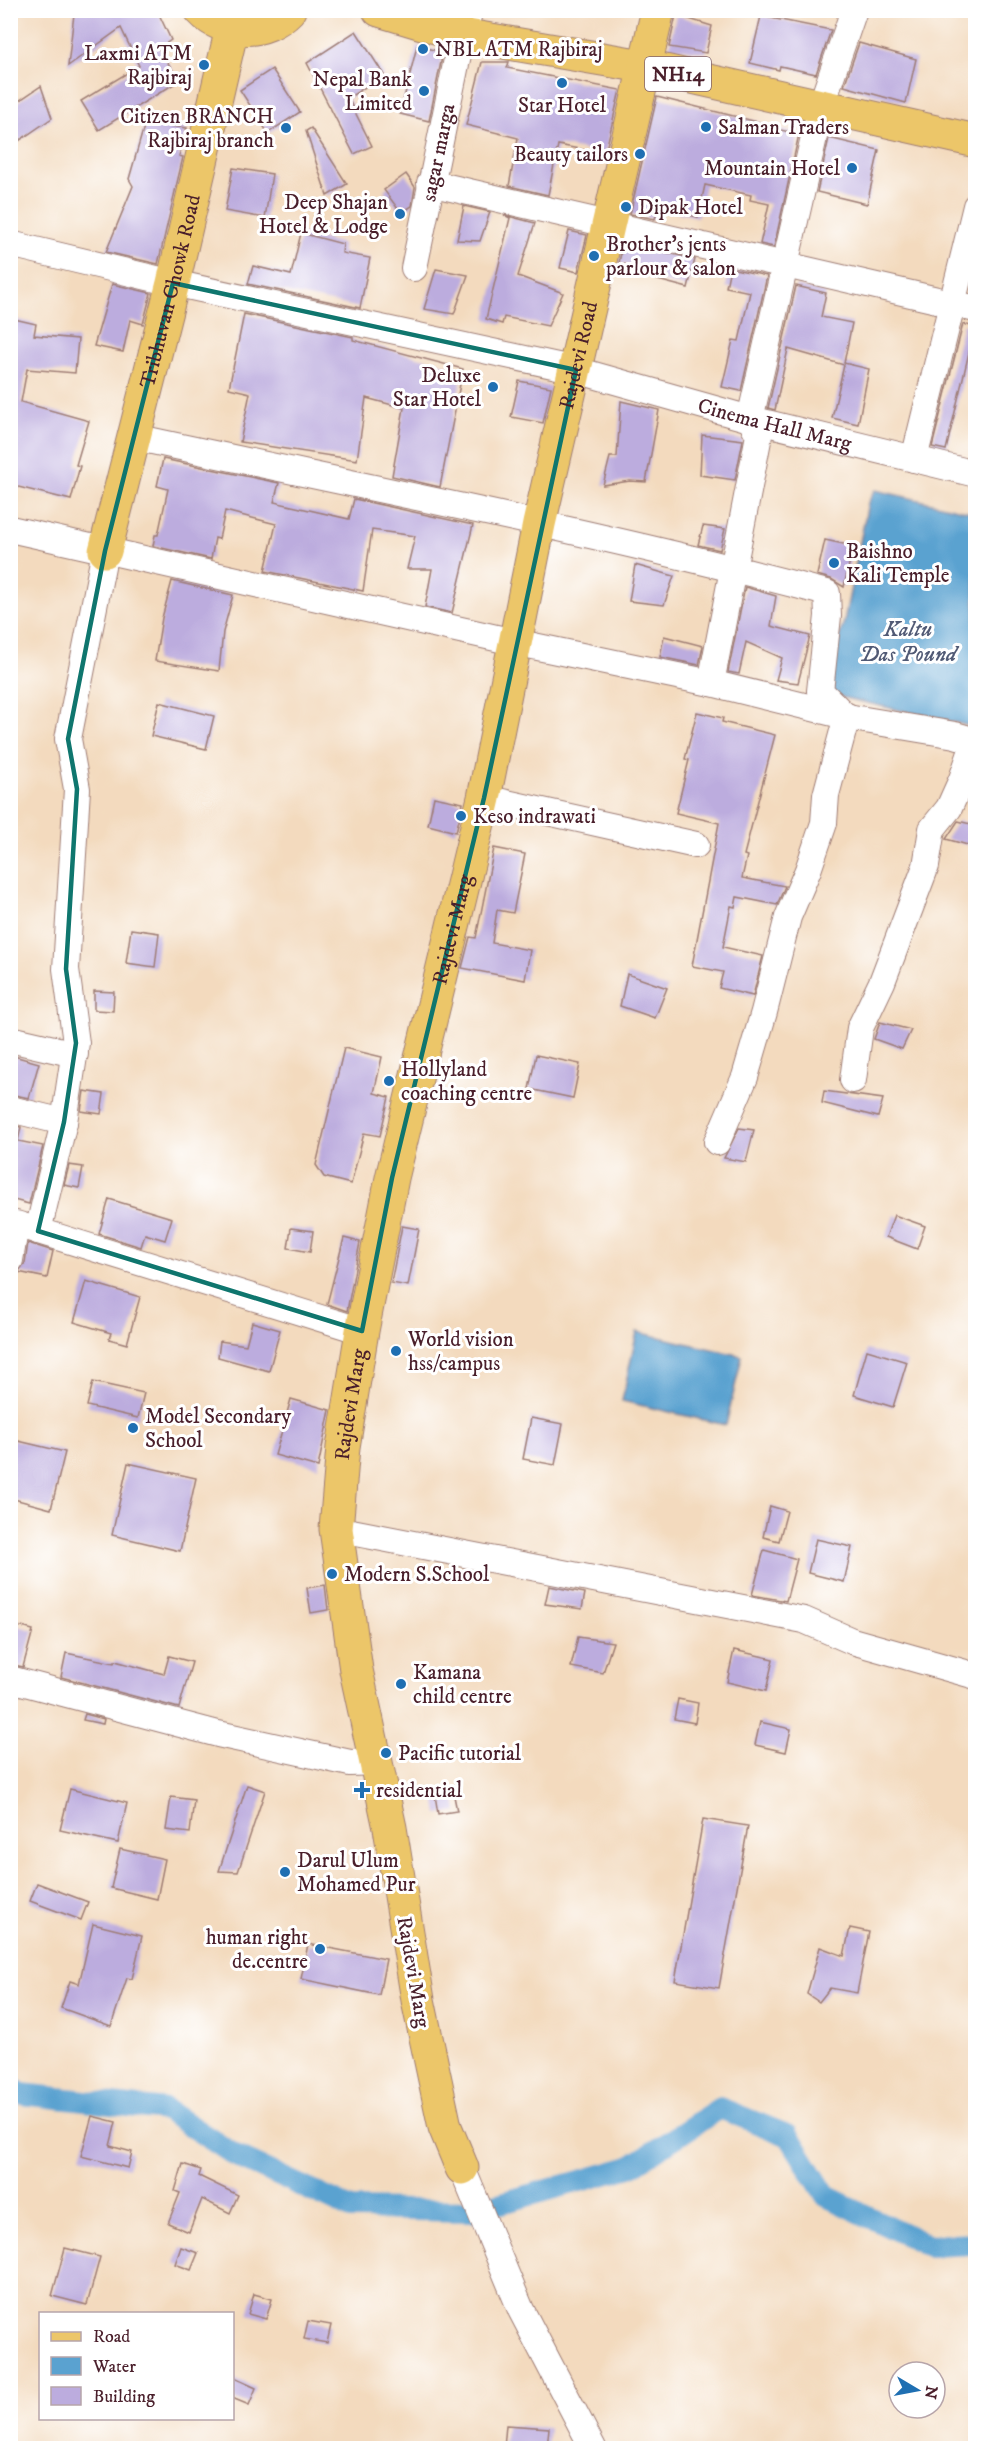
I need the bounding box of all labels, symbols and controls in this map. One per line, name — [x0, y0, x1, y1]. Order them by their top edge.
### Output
place label: NBL ATM Rajbiraj — [435, 37, 602, 63]
place label: Laxmi ATM Rajbiraj — [84, 41, 192, 91]
marker: NBL ATM Rajbiraj — [416, 42, 430, 56]
road number: NH14 — [645, 57, 711, 91]
marker: Laxmi ATM Rajbiraj — [197, 58, 211, 72]
place label: Nepal Bank Limited — [313, 67, 413, 117]
marker: Star Hotel — [555, 76, 569, 90]
marker: Nepal Bank Limited — [417, 84, 431, 98]
place label: Star Hotel — [518, 93, 607, 119]
street label: sagar marga — [416, 101, 462, 204]
place label: Citizen BRANCH Rajbiraj branch — [120, 104, 274, 154]
place label: Salman Traders — [718, 115, 849, 141]
marker: Salman Traders — [699, 120, 713, 134]
marker: Citizen BRANCH Rajbiraj branch — [279, 121, 293, 135]
place label: Beauty tailors — [513, 142, 628, 168]
marker: Beauty tailors — [633, 147, 647, 161]
place label: Mountain Hotel — [704, 156, 841, 182]
marker: Mountain Hotel — [845, 161, 859, 175]
place label: Deep Shajan Hotel & Lodge — [259, 190, 388, 240]
street label: Tribhuvan Chowk Road — [135, 192, 207, 391]
place label: Dipak Hotel — [638, 195, 743, 221]
marker: Dipak Hotel — [619, 200, 633, 214]
marker: Deep Shajan Hotel & Lodge — [393, 207, 407, 221]
place label: Brother's jents parlour & salon — [605, 232, 736, 282]
marker: Brother's jents parlour & salon — [587, 249, 601, 263]
street label: Rajdevi Road — [554, 298, 604, 412]
place label: Deluxe Star Hotel — [393, 363, 482, 413]
marker: Deluxe Star Hotel — [486, 380, 500, 394]
street label: Cinema Hall Marg — [695, 393, 855, 457]
place label: Baishno Kali Temple — [846, 539, 950, 589]
marker: Baishno Kali Temple — [827, 556, 841, 570]
water label: Kaltu Das Pound — [860, 616, 960, 668]
place label: Keso indrawati — [473, 804, 596, 830]
marker: Keso indrawati — [454, 809, 468, 823]
street label: Rajdevi Marg — [427, 871, 479, 987]
place label: Hollyland coaching centre — [401, 1057, 532, 1107]
marker: Hollyland coaching centre — [382, 1074, 396, 1088]
place label: World vision hss/campus — [407, 1327, 514, 1377]
marker: World vision hss/campus — [389, 1344, 403, 1358]
street label: Rajdevi Marg — [330, 1346, 373, 1461]
place label: Model Secondary School — [145, 1404, 292, 1454]
marker: Model Secondary School — [126, 1421, 140, 1435]
place label: Modern S.School — [344, 1562, 490, 1588]
marker: Modern S.School — [325, 1567, 339, 1581]
place label: Kamana child centre — [413, 1660, 512, 1710]
marker: Kamana child centre — [394, 1677, 408, 1691]
place label: Pacific tutorial — [398, 1741, 522, 1767]
marker: Pacific tutorial — [379, 1746, 393, 1760]
place label: residential — [376, 1778, 463, 1804]
marker: residential — [353, 1781, 371, 1799]
place label: Darul Ulum Mohamed Pur — [297, 1848, 416, 1898]
marker: Darul Ulum Mohamed Pur — [278, 1865, 292, 1879]
street label: Rajdevi Marg — [390, 1915, 436, 2031]
place label: human right de.centre — [206, 1925, 308, 1975]
marker: human right de.centre — [313, 1942, 327, 1956]
legend — [39, 2312, 234, 2420]
text: Road — [93, 2326, 130, 2348]
text: Water — [92, 2356, 136, 2378]
north arrow — [887, 2360, 947, 2420]
text: N — [920, 2384, 942, 2401]
text: Building — [93, 2386, 155, 2408]

